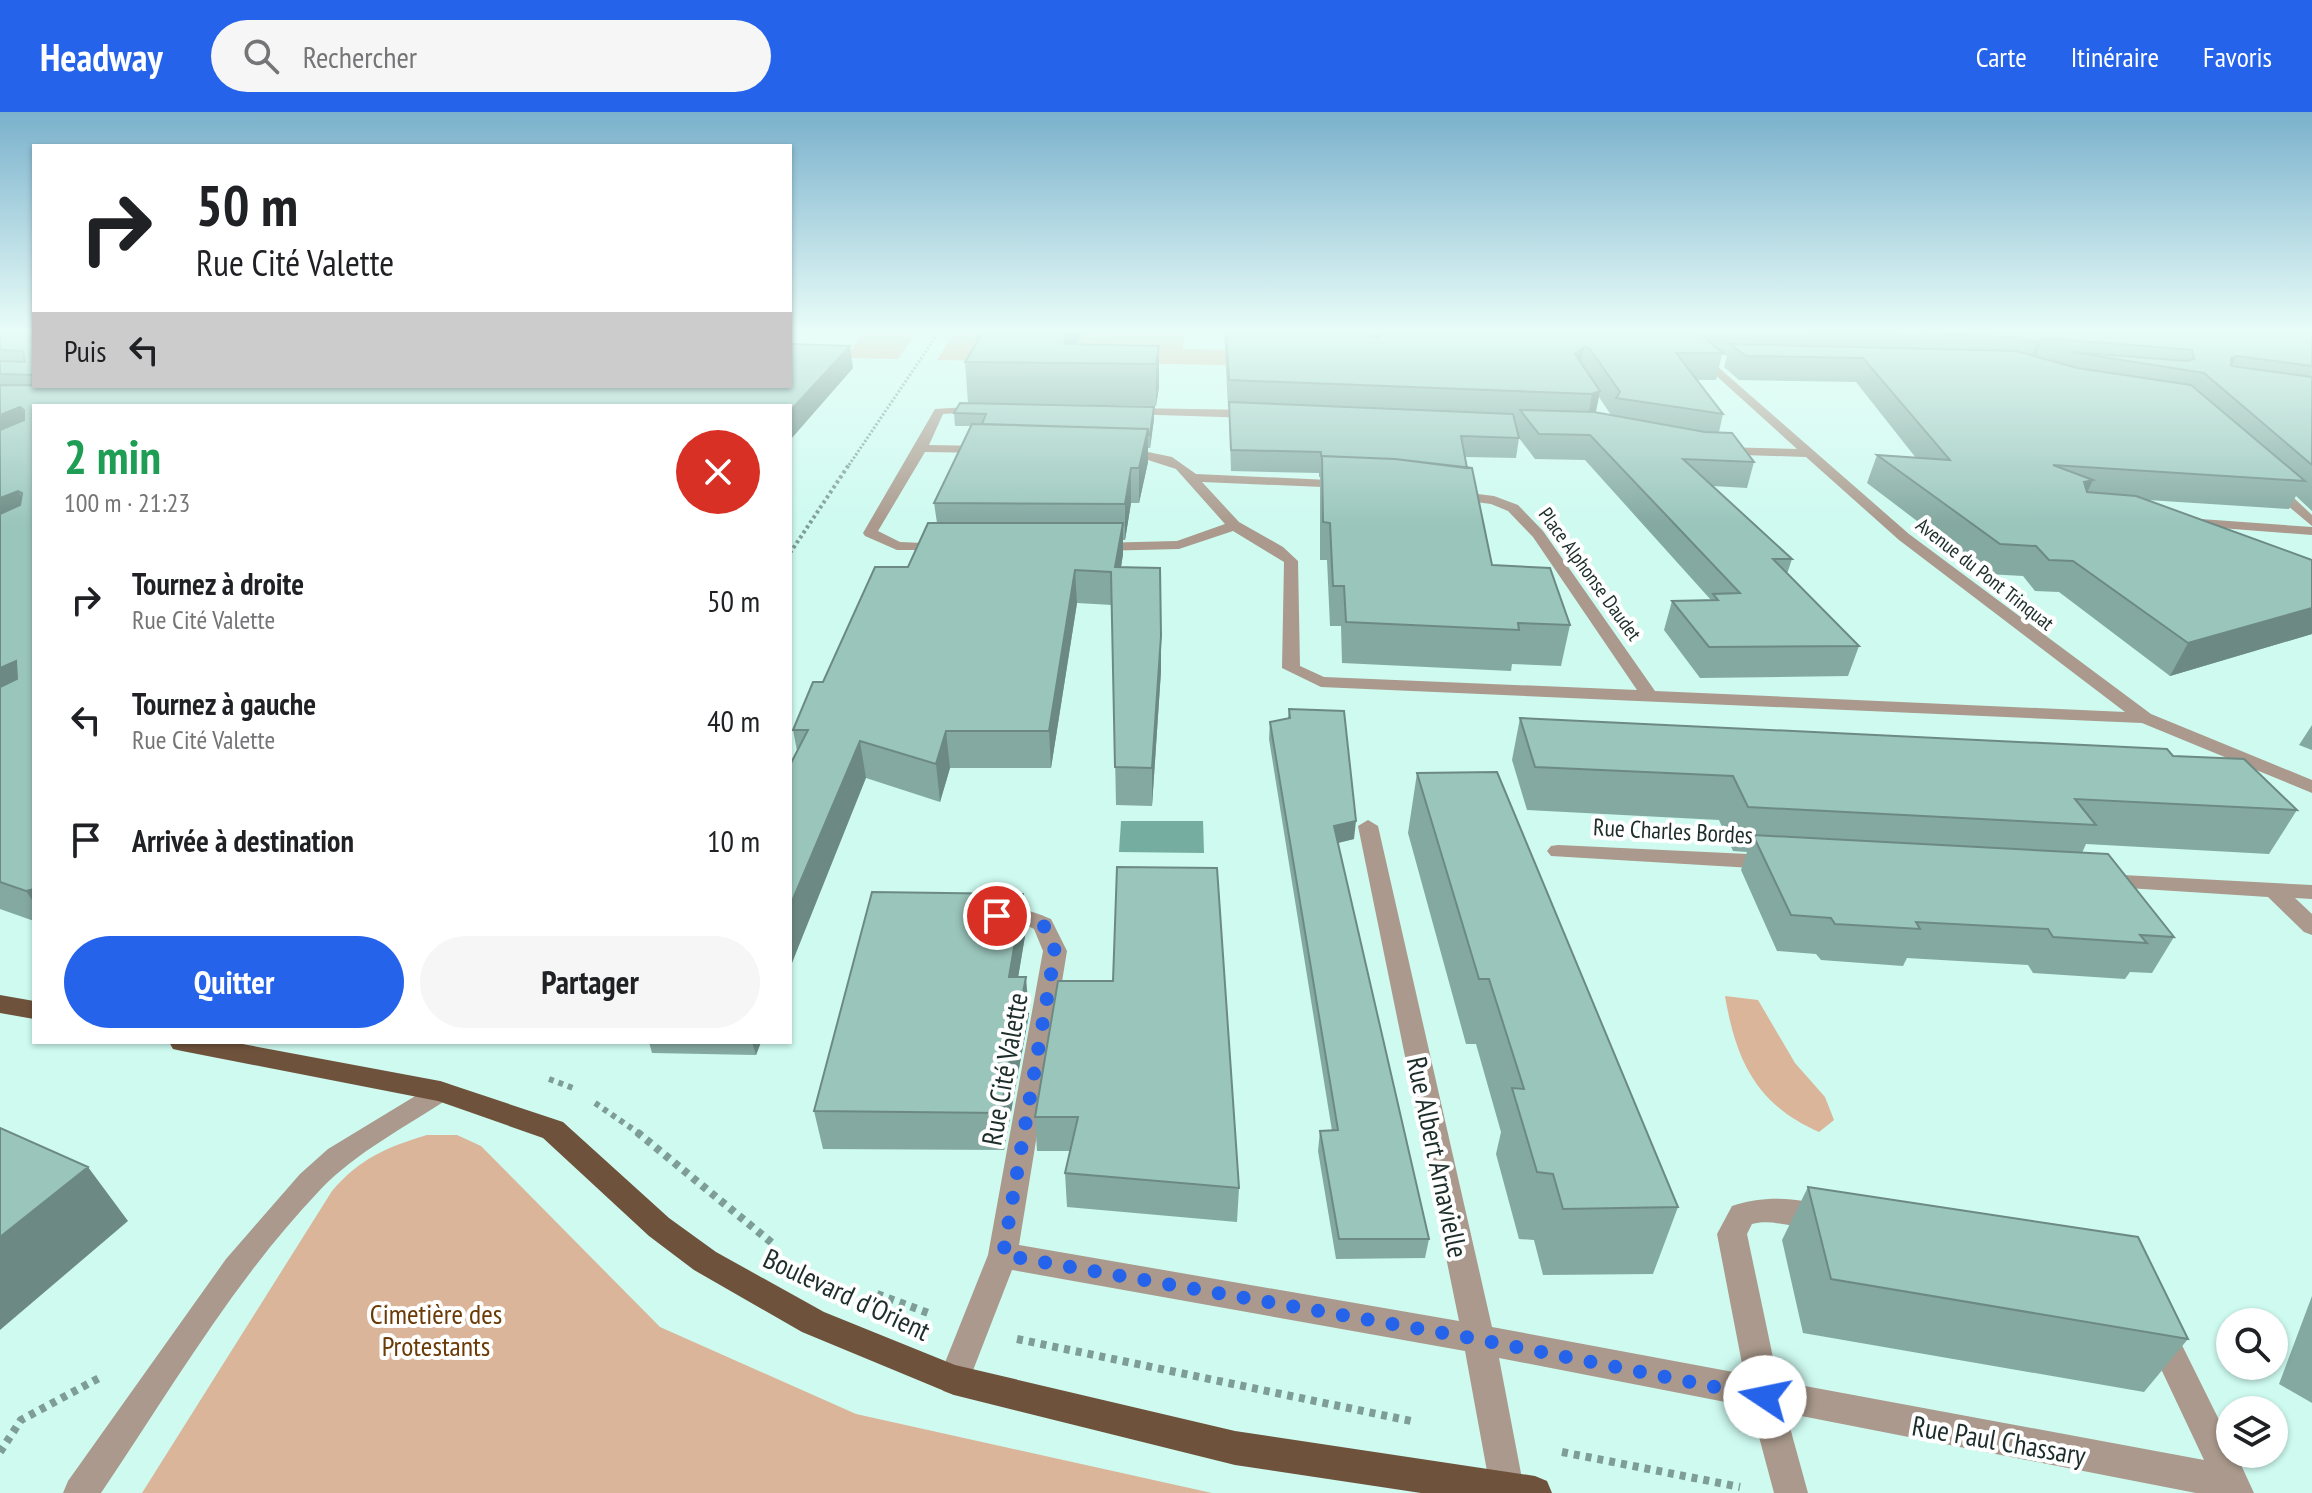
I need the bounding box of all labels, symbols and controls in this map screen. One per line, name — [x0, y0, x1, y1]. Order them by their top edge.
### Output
search box — [211, 20, 771, 92]
text: Headway — [40, 32, 163, 81]
icon: search — [239, 34, 283, 78]
text: Rechercher — [303, 37, 417, 76]
text: Carte — [1976, 38, 2027, 75]
text: Itinéraire — [2071, 38, 2159, 75]
text: Favoris — [2203, 38, 2272, 75]
text: 50 m — [196, 169, 298, 241]
icon: right — [64, 176, 168, 280]
text: Rue Cité Valette — [196, 239, 394, 286]
icon: left — [122, 328, 166, 372]
text: Puis — [64, 331, 106, 370]
text: 2 min — [64, 425, 161, 487]
button: close — [676, 430, 760, 514]
text: 100 m · 21:23 — [64, 486, 190, 519]
street label: Place Alphonse Daudet — [1533, 502, 1647, 646]
street label: Avenue du Pont Trinquat — [1911, 512, 2060, 636]
text: Tournez à droite — [132, 564, 304, 603]
icon: right — [64, 578, 108, 622]
text: 50 m — [707, 581, 760, 620]
text: Rue Cité Valette — [132, 603, 275, 636]
text: Tournez à gauche — [132, 684, 316, 723]
icon: left — [64, 698, 108, 742]
text: 40 m — [707, 701, 760, 740]
text: Rue Cité Valette — [132, 723, 275, 756]
street label: Rue Charles Bordes — [1592, 811, 1754, 851]
icon: arrive — [64, 818, 108, 862]
text: Arrivée à destination — [132, 821, 354, 860]
text: 10 m — [707, 821, 760, 860]
pin — [963, 882, 1031, 950]
icon: arrive — [975, 894, 1019, 938]
button: Quitter — [64, 936, 404, 1028]
button: Partager — [420, 936, 760, 1028]
street label: Rue Cité Valette — [972, 990, 1036, 1148]
street label: Rue Albert Arnavielle — [1399, 1053, 1477, 1261]
street label: Boulevard d'Orient — [758, 1239, 937, 1349]
park label: Cimetière des Protestants — [370, 1295, 502, 1364]
map controls — [2216, 1308, 2288, 1468]
button: search — [2216, 1308, 2288, 1380]
position arrow — [1723, 1355, 1807, 1439]
button: layers — [2216, 1396, 2288, 1468]
street label: Rue Paul Chassary — [1909, 1407, 2089, 1474]

